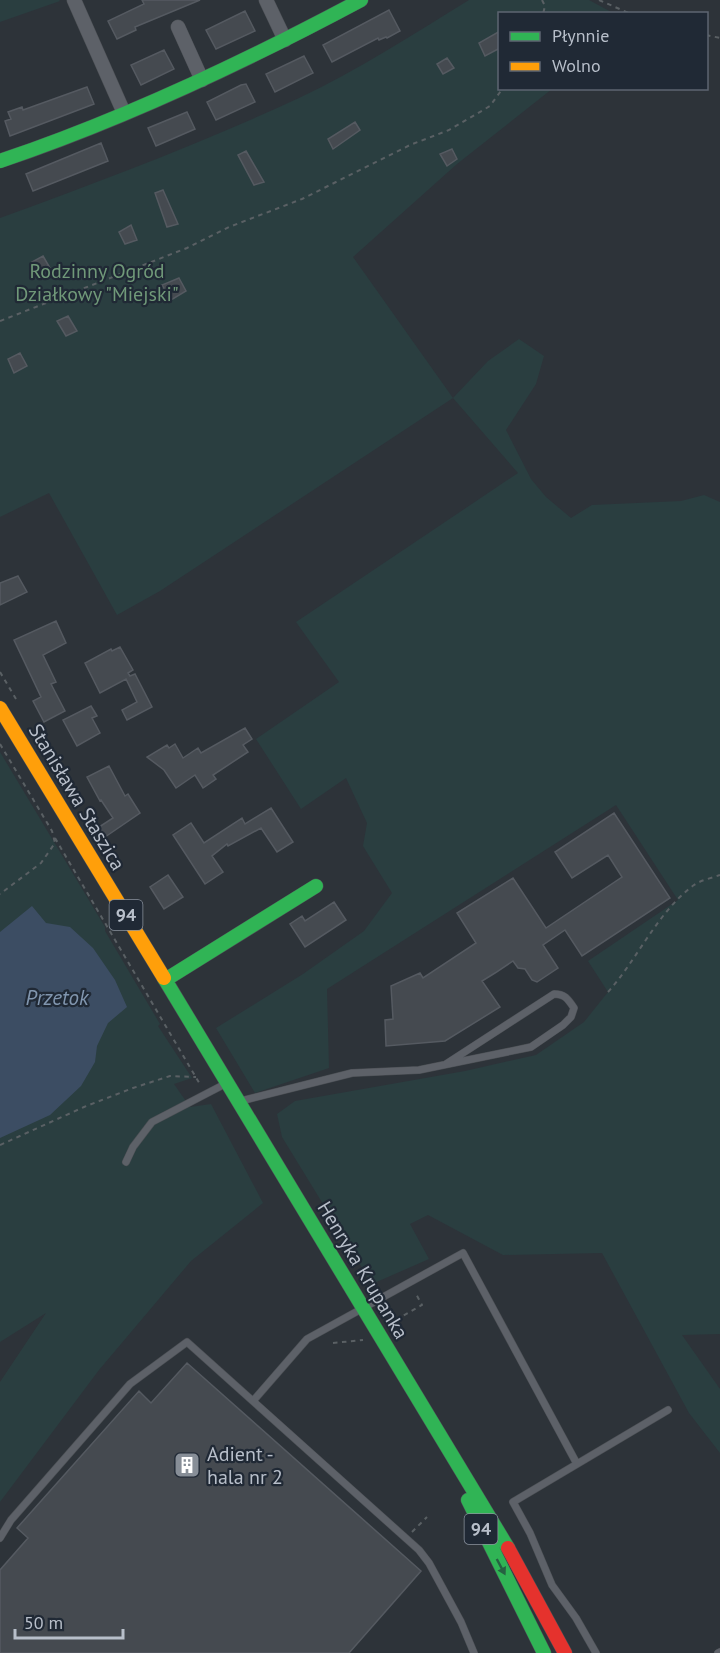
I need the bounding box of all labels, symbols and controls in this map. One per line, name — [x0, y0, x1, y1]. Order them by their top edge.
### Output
legend — [498, 12, 708, 90]
text: Płynnie — [552, 24, 609, 47]
text: Wolno — [552, 54, 601, 77]
park label: Rodzinny Ogród Działkowy "Miejski" — [15, 258, 179, 307]
street label: Stanisława Staszica — [23, 719, 131, 875]
road number: 94 — [110, 900, 142, 930]
water label: Przetok — [26, 984, 90, 1011]
street label: Henryka Krupanka — [312, 1196, 414, 1344]
place label: Adient - hala nr 2 — [207, 1441, 283, 1490]
building icon: Adient - hala nr 2 — [172, 1450, 202, 1480]
road number: 94 — [464, 1514, 498, 1544]
one-way arrow — [496, 1559, 506, 1576]
scale bar — [15, 1602, 123, 1640]
text: 50 m — [24, 1611, 63, 1634]

